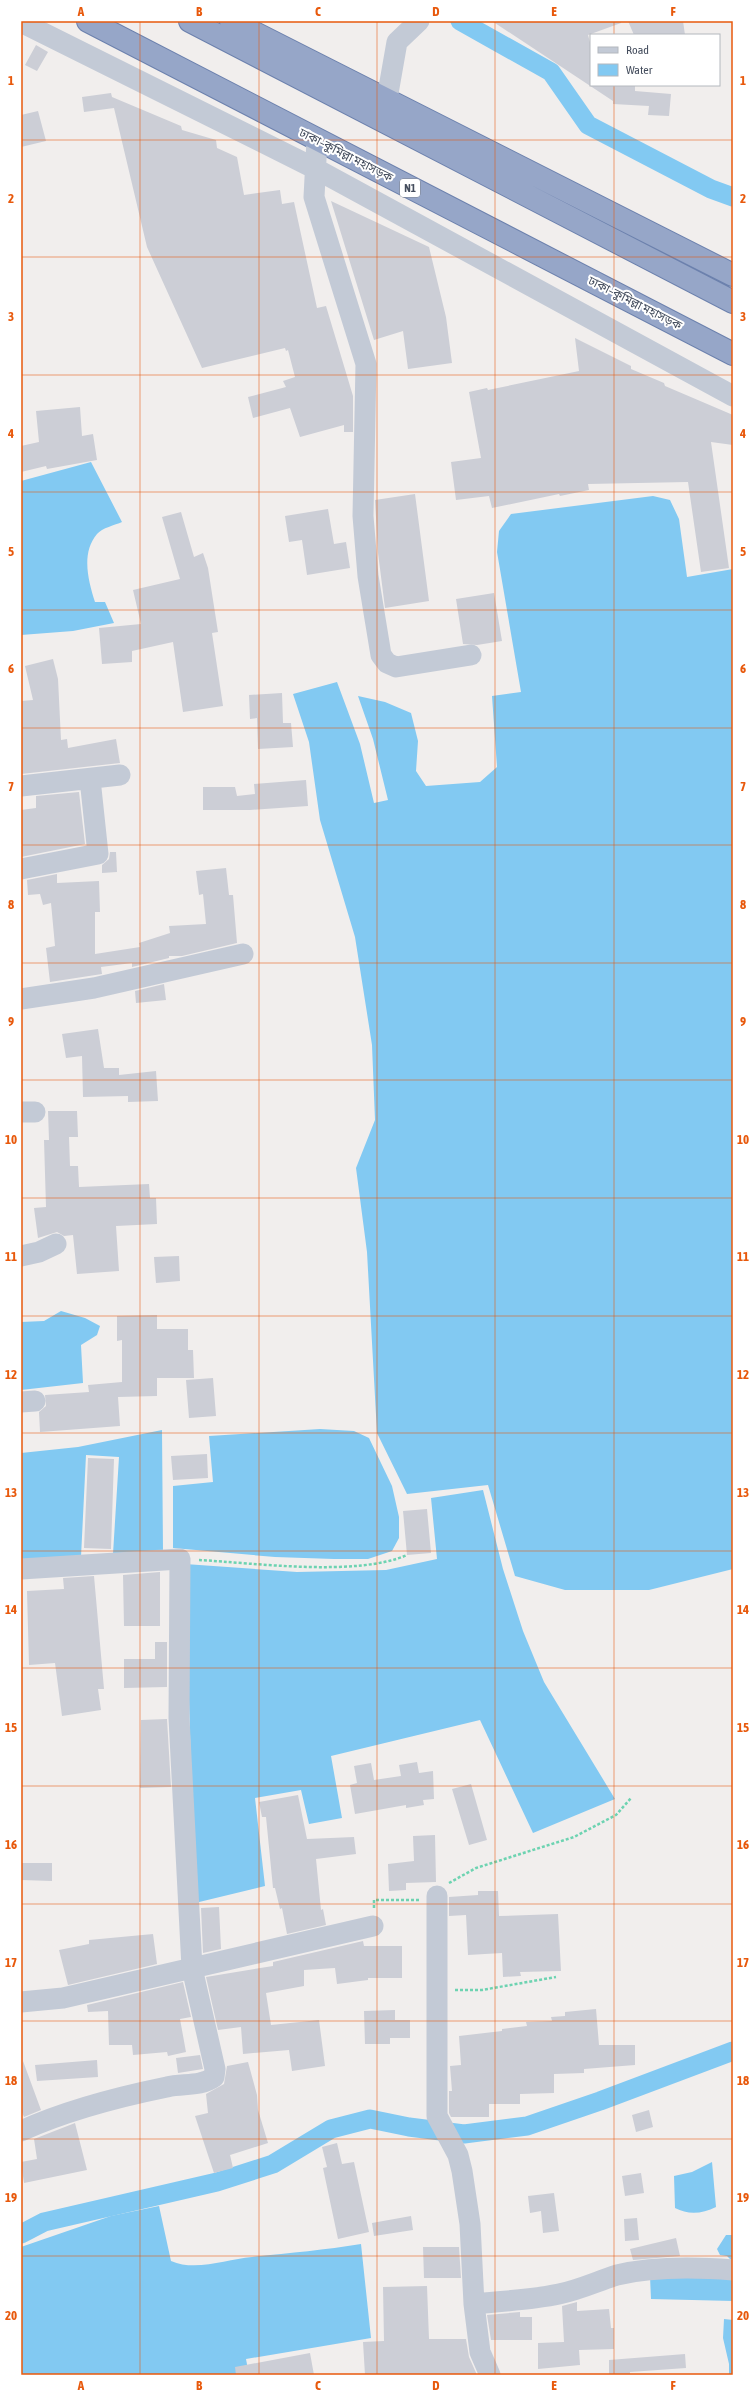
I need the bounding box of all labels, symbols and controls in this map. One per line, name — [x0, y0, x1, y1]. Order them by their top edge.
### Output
text: A — [77, 4, 85, 19]
text: B — [196, 4, 203, 19]
text: C — [315, 4, 321, 19]
text: D — [432, 4, 440, 19]
text: E — [551, 4, 557, 19]
text: F — [670, 4, 676, 19]
legend — [590, 34, 720, 86]
text: Road — [626, 43, 649, 57]
text: Water — [626, 63, 653, 77]
text: 1 — [8, 73, 14, 88]
text: 1 — [740, 73, 746, 88]
street label: ঢাকা–কুমিল্লা মহাসড়ক — [296, 124, 396, 186]
road number: N1 — [400, 179, 420, 197]
text: 2 — [8, 191, 14, 206]
text: 2 — [740, 191, 746, 206]
street label: ঢাকা–কুমিল্লা মহাসড়ক — [585, 272, 685, 334]
text: 3 — [8, 309, 14, 324]
text: 3 — [740, 309, 746, 324]
text: 4 — [7, 426, 14, 441]
text: 4 — [739, 426, 746, 441]
text: 5 — [8, 544, 14, 559]
text: 5 — [740, 544, 746, 559]
text: 6 — [8, 661, 14, 676]
text: 6 — [740, 661, 746, 676]
text: 7 — [8, 779, 14, 794]
text: 7 — [740, 779, 746, 794]
text: 8 — [8, 897, 14, 912]
text: 8 — [740, 897, 746, 912]
text: 9 — [8, 1014, 14, 1029]
text: 9 — [740, 1014, 746, 1029]
text: 10 — [5, 1132, 17, 1147]
text: 10 — [737, 1132, 749, 1147]
text: 11 — [5, 1249, 17, 1264]
text: 11 — [737, 1249, 749, 1264]
text: 12 — [5, 1367, 17, 1382]
text: 12 — [737, 1367, 749, 1382]
text: 13 — [5, 1485, 17, 1500]
text: 13 — [737, 1485, 749, 1500]
text: 14 — [5, 1602, 17, 1617]
text: 14 — [737, 1602, 749, 1617]
text: 15 — [5, 1720, 17, 1735]
text: 15 — [737, 1720, 749, 1735]
text: 16 — [5, 1837, 17, 1852]
text: 16 — [737, 1837, 749, 1852]
text: 17 — [5, 1955, 17, 1970]
text: 17 — [737, 1955, 749, 1970]
text: 18 — [5, 2073, 17, 2088]
text: 18 — [737, 2073, 749, 2088]
text: 19 — [5, 2190, 17, 2205]
text: 19 — [737, 2190, 749, 2205]
text: 20 — [5, 2308, 17, 2323]
text: 20 — [737, 2308, 749, 2323]
text: A — [77, 2378, 85, 2393]
text: B — [196, 2378, 203, 2393]
text: C — [315, 2378, 321, 2393]
text: D — [432, 2378, 440, 2393]
text: E — [551, 2378, 557, 2393]
text: F — [670, 2378, 676, 2393]

